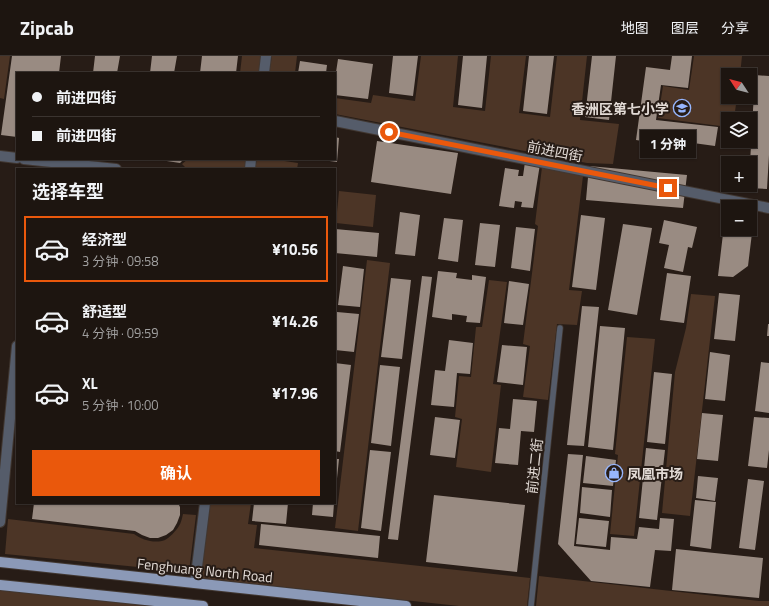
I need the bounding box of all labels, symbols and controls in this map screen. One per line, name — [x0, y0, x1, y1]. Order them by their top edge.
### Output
text: Zipcab — [20, 13, 74, 42]
text: 地图 — [621, 17, 649, 38]
text: 图层 — [671, 17, 699, 38]
text: 分享 — [721, 17, 749, 38]
north arrow — [721, 68, 757, 104]
map controls — [721, 68, 757, 236]
text: 前进四街 — [56, 86, 116, 109]
place label: 香洲区第七小学 — [571, 98, 669, 119]
school or university icon: 香洲区第七小学 — [672, 98, 692, 118]
button: layers — [721, 112, 757, 148]
route start — [380, 123, 398, 141]
text: 前进四街 — [56, 124, 116, 147]
callout: 1 分钟 — [640, 130, 696, 158]
text: 1 分钟 — [650, 134, 686, 154]
street label: 前进四街 — [526, 135, 584, 167]
button: + — [721, 156, 757, 192]
text: 选择车型 — [32, 178, 104, 205]
route end — [659, 179, 677, 197]
button: − — [721, 200, 757, 236]
text: 经济型 — [82, 228, 127, 251]
icon: car — [34, 231, 70, 267]
text: ¥10.56 — [272, 238, 318, 261]
text: 3 分钟 · 09:58 — [82, 251, 159, 271]
text: 舒适型 — [82, 300, 127, 323]
icon: car — [34, 303, 70, 339]
text: ¥14.26 — [272, 310, 318, 333]
text: 4 分钟 · 09:59 — [82, 323, 159, 343]
text: XL — [82, 372, 98, 395]
icon: car — [34, 375, 70, 411]
text: ¥17.96 — [272, 382, 318, 405]
text: 5 分钟 · 10:00 — [82, 395, 159, 415]
street label: 前进二街 — [521, 437, 547, 495]
button: 确认 — [32, 450, 320, 496]
shop icon: 凤凰市场 — [604, 463, 624, 483]
place label: 凤凰市场 — [627, 463, 683, 484]
street label: Fenghuang North Road — [136, 552, 274, 588]

